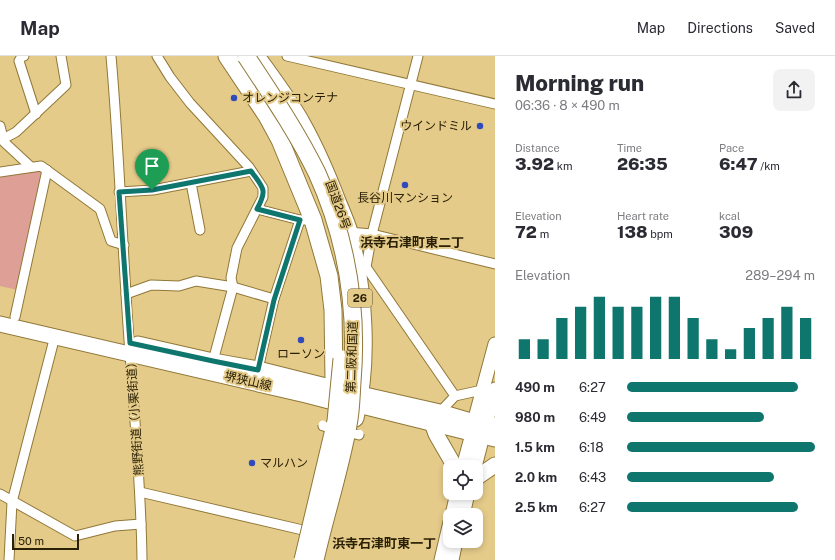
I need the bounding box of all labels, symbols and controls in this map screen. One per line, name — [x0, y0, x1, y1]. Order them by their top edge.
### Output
text: Map — [20, 17, 60, 39]
text: Map — [637, 20, 665, 36]
text: Directions — [687, 20, 753, 36]
text: Saved — [775, 20, 815, 36]
button: share — [773, 69, 815, 111]
text: Morning run — [515, 70, 644, 96]
place label: オレンジコンテナ — [242, 91, 338, 105]
marker: オレンジコンテナ — [229, 93, 239, 103]
text: 06:36 · 8 × 490 m — [515, 98, 620, 113]
place label: ウインドミル — [400, 119, 472, 133]
marker: ウインドミル — [475, 121, 485, 131]
text: Distance — [515, 142, 560, 154]
text: Time — [617, 142, 642, 154]
text: Pace — [719, 142, 744, 154]
pin — [135, 149, 169, 190]
text: 3.92 — [515, 154, 554, 174]
text: 26:35 — [617, 154, 668, 174]
text: 6:47 — [719, 154, 758, 174]
icon: arrive — [141, 155, 163, 177]
text: km — [554, 160, 572, 172]
text: /km — [758, 160, 780, 172]
street label: 国道26号 — [323, 179, 353, 231]
marker: 長谷川マンション — [400, 180, 410, 190]
place label: 長谷川マンション — [357, 191, 453, 205]
text: Elevation — [515, 210, 562, 222]
text: Heart rate — [617, 210, 669, 222]
text: kcal — [719, 210, 740, 222]
text: 72 — [515, 222, 537, 242]
text: 138 — [617, 222, 648, 242]
text: 309 — [719, 222, 753, 242]
text: m — [537, 228, 549, 240]
text: bpm — [648, 228, 673, 240]
district label: 浜寺石津町東二丁 — [360, 235, 464, 250]
text: Elevation — [515, 268, 570, 283]
text: 289–294 m — [745, 268, 815, 283]
road number: 26 — [348, 289, 372, 307]
street label: 第二阪和国道 — [344, 321, 360, 393]
marker: ローソン — [296, 335, 306, 345]
place label: ローソン — [277, 347, 325, 361]
street label: 熊野街道（小栗街道） — [124, 356, 146, 476]
street label: 堺狭山線 — [223, 369, 273, 393]
text: 490 m — [515, 380, 555, 395]
text: 6:27 — [579, 380, 606, 395]
text: 980 m — [515, 410, 555, 425]
text: 6:49 — [579, 410, 606, 425]
text: 1.5 km — [515, 440, 555, 455]
text: 6:18 — [579, 440, 604, 455]
place label: マルハン — [260, 456, 308, 470]
marker: マルハン — [247, 458, 257, 468]
map controls — [443, 460, 483, 548]
button: locate — [443, 460, 483, 500]
text: 2.0 km — [515, 470, 557, 485]
text: 6:43 — [579, 470, 606, 485]
text: 2.5 km — [515, 500, 558, 515]
text: 6:27 — [579, 500, 606, 515]
button: layers — [443, 508, 483, 548]
scale bar — [12, 532, 79, 551]
text: 50 m — [18, 535, 44, 547]
district label: 浜寺石津町東一丁 — [332, 536, 436, 551]

